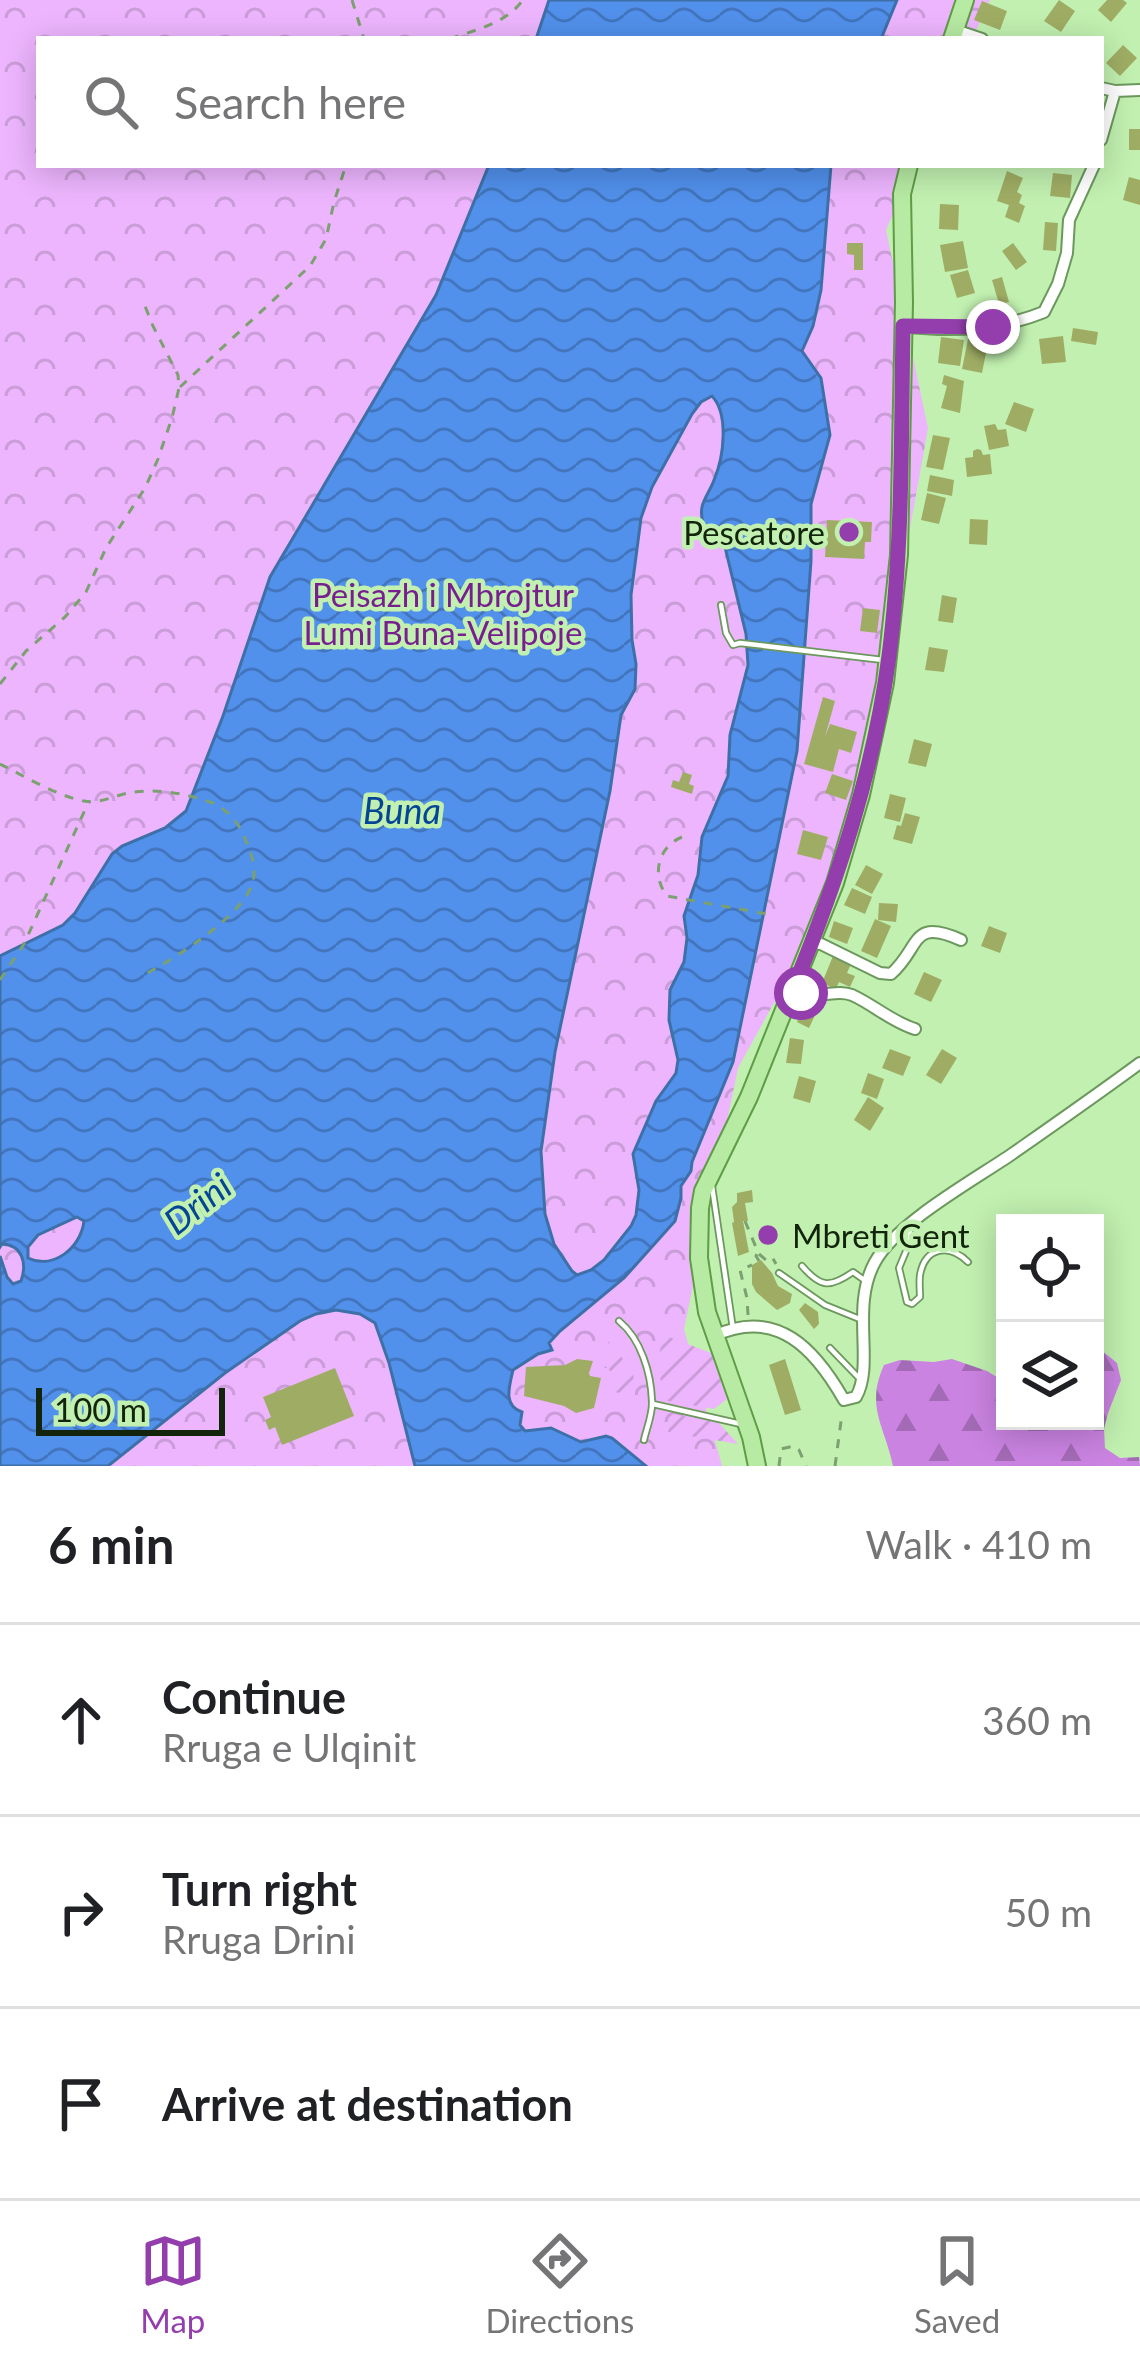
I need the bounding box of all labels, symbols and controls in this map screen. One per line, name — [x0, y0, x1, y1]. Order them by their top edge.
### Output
search box — [36, 36, 1104, 168]
icon: search — [78, 69, 144, 135]
text: Search here — [174, 75, 406, 129]
route end — [966, 300, 1020, 354]
place label: Pescatore — [683, 512, 825, 552]
marker: Pescatore — [836, 519, 862, 545]
park label: Peisazh i Mbrojtur Lumi Buna-Velipoje — [304, 574, 582, 652]
water label: Buna — [363, 788, 441, 832]
route start — [774, 966, 828, 1020]
water label: Drini — [155, 1163, 239, 1243]
map controls — [996, 1214, 1104, 1430]
button: locate — [996, 1214, 1104, 1322]
place label: Mbreti Gent — [792, 1215, 970, 1255]
marker: Mbreti Gent — [755, 1222, 781, 1248]
button: layers — [996, 1322, 1104, 1430]
scale bar — [36, 1382, 225, 1435]
text: 100 m — [54, 1389, 147, 1429]
text: 6 min — [48, 1514, 174, 1575]
text: Walk · 410 m — [865, 1521, 1092, 1567]
text: Continue — [162, 1670, 346, 1724]
icon: ahead — [48, 1687, 114, 1753]
text: 360 m — [982, 1697, 1092, 1743]
text: Rruga e Ulqinit — [162, 1724, 416, 1770]
text: Turn right — [162, 1862, 357, 1916]
icon: right — [48, 1879, 114, 1945]
text: 50 m — [1005, 1889, 1092, 1935]
text: Rruga Drini — [162, 1916, 356, 1962]
icon: arrive — [48, 2071, 114, 2137]
text: Arrive at destination — [162, 2077, 573, 2131]
tab: Map — [140, 2228, 206, 2340]
tab: Directions — [485, 2228, 634, 2340]
tab: Saved — [914, 2228, 1000, 2340]

